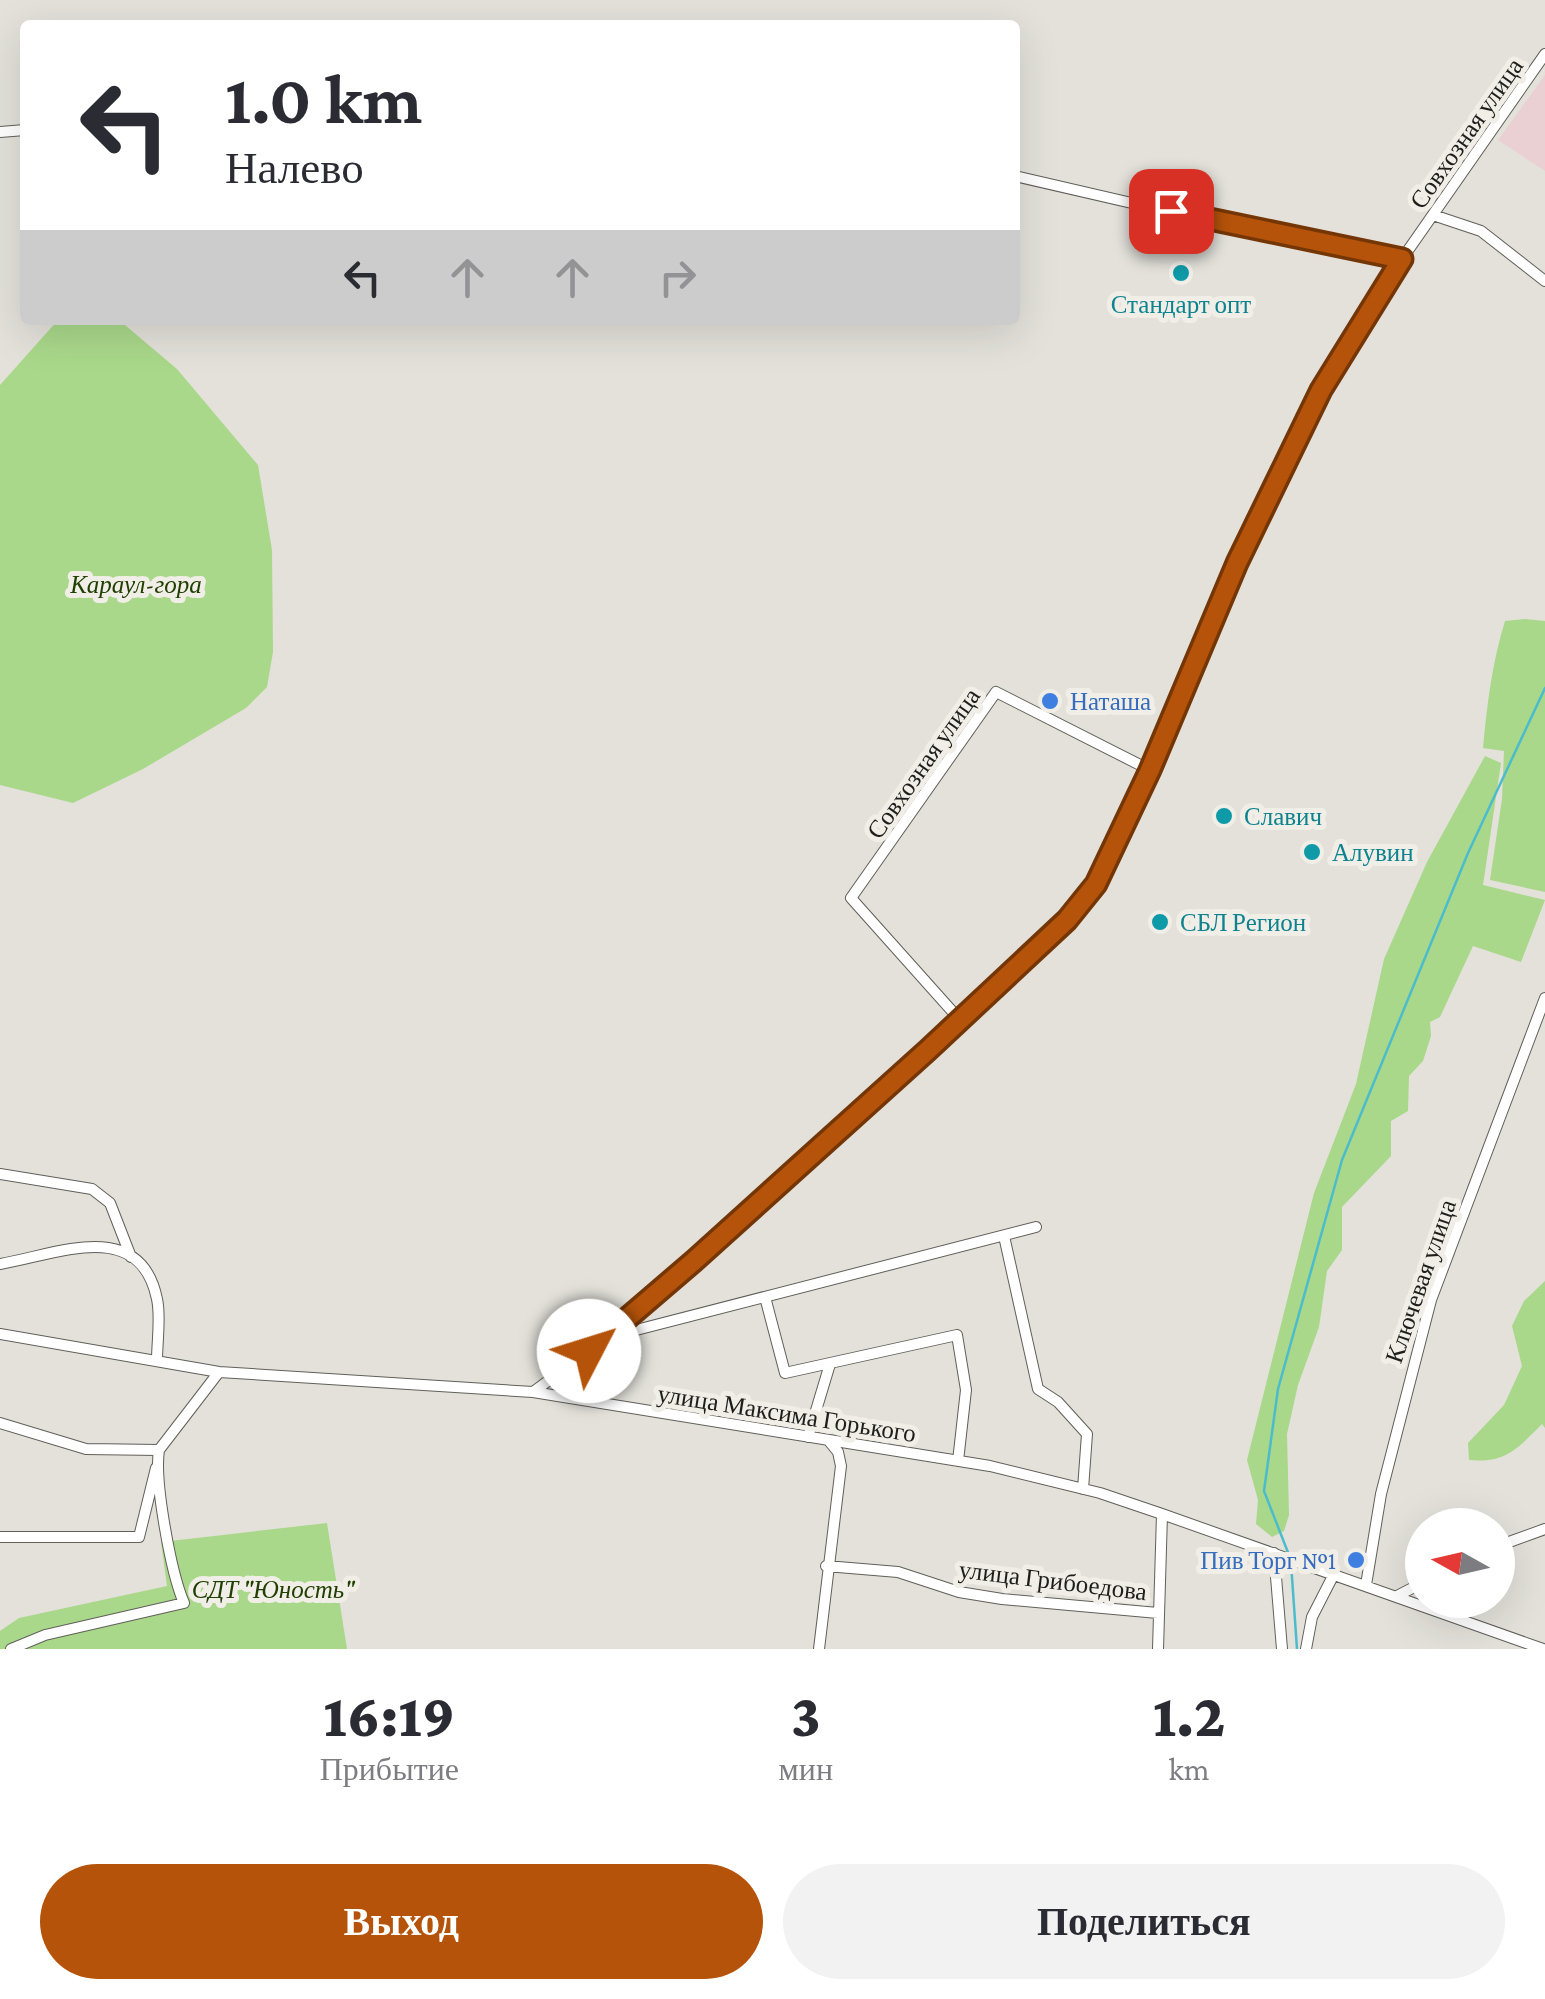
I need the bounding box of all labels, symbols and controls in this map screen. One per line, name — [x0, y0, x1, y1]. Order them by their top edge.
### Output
street label: Совхозная улица — [1405, 53, 1528, 214]
icon: left — [60, 60, 190, 190]
text: 1.0 km — [225, 60, 422, 138]
text: Налево — [225, 143, 364, 193]
pin — [1129, 169, 1214, 254]
icon: arrive — [1144, 184, 1199, 239]
icon: left — [335, 250, 390, 305]
icon: ahead — [440, 250, 495, 305]
icon: ahead — [545, 250, 600, 305]
icon: right — [650, 250, 705, 305]
marker: Стандарт опт — [1170, 262, 1192, 284]
place label: Стандарт опт — [1111, 291, 1251, 318]
park label: Караул-гора — [69, 571, 202, 598]
street label: Совхозная улица — [862, 683, 985, 844]
place label: Наташа — [1070, 688, 1151, 715]
marker: Наташа — [1039, 690, 1061, 712]
place label: Славич — [1244, 803, 1322, 830]
marker: Славич — [1213, 805, 1235, 827]
place label: Алувин — [1332, 839, 1414, 866]
marker: Алувин — [1301, 841, 1323, 863]
place label: СБЛ Регион — [1180, 909, 1306, 936]
marker: СБЛ Регион — [1149, 911, 1171, 933]
street label: Ключевая улица — [1380, 1196, 1461, 1366]
position arrow — [537, 1299, 641, 1403]
street label: улица Максима Горького — [656, 1380, 918, 1447]
north arrow — [1405, 1508, 1515, 1618]
map controls — [1405, 1508, 1515, 1618]
place label: Пив Торг №1 — [1200, 1547, 1336, 1574]
marker: Пив Торг №1 — [1345, 1549, 1367, 1571]
street label: улица Грибоедова — [957, 1556, 1149, 1605]
park label: СДТ "Юность" — [192, 1576, 356, 1603]
text: 16:19 — [323, 1682, 455, 1749]
text: 3 — [791, 1682, 821, 1749]
text: 1.2 — [1153, 1682, 1225, 1749]
text: Прибытие — [320, 1751, 459, 1787]
text: мин — [779, 1751, 833, 1787]
text: km — [1169, 1751, 1210, 1787]
button: Выход — [40, 1864, 763, 1979]
button: Поделиться — [783, 1864, 1505, 1979]

